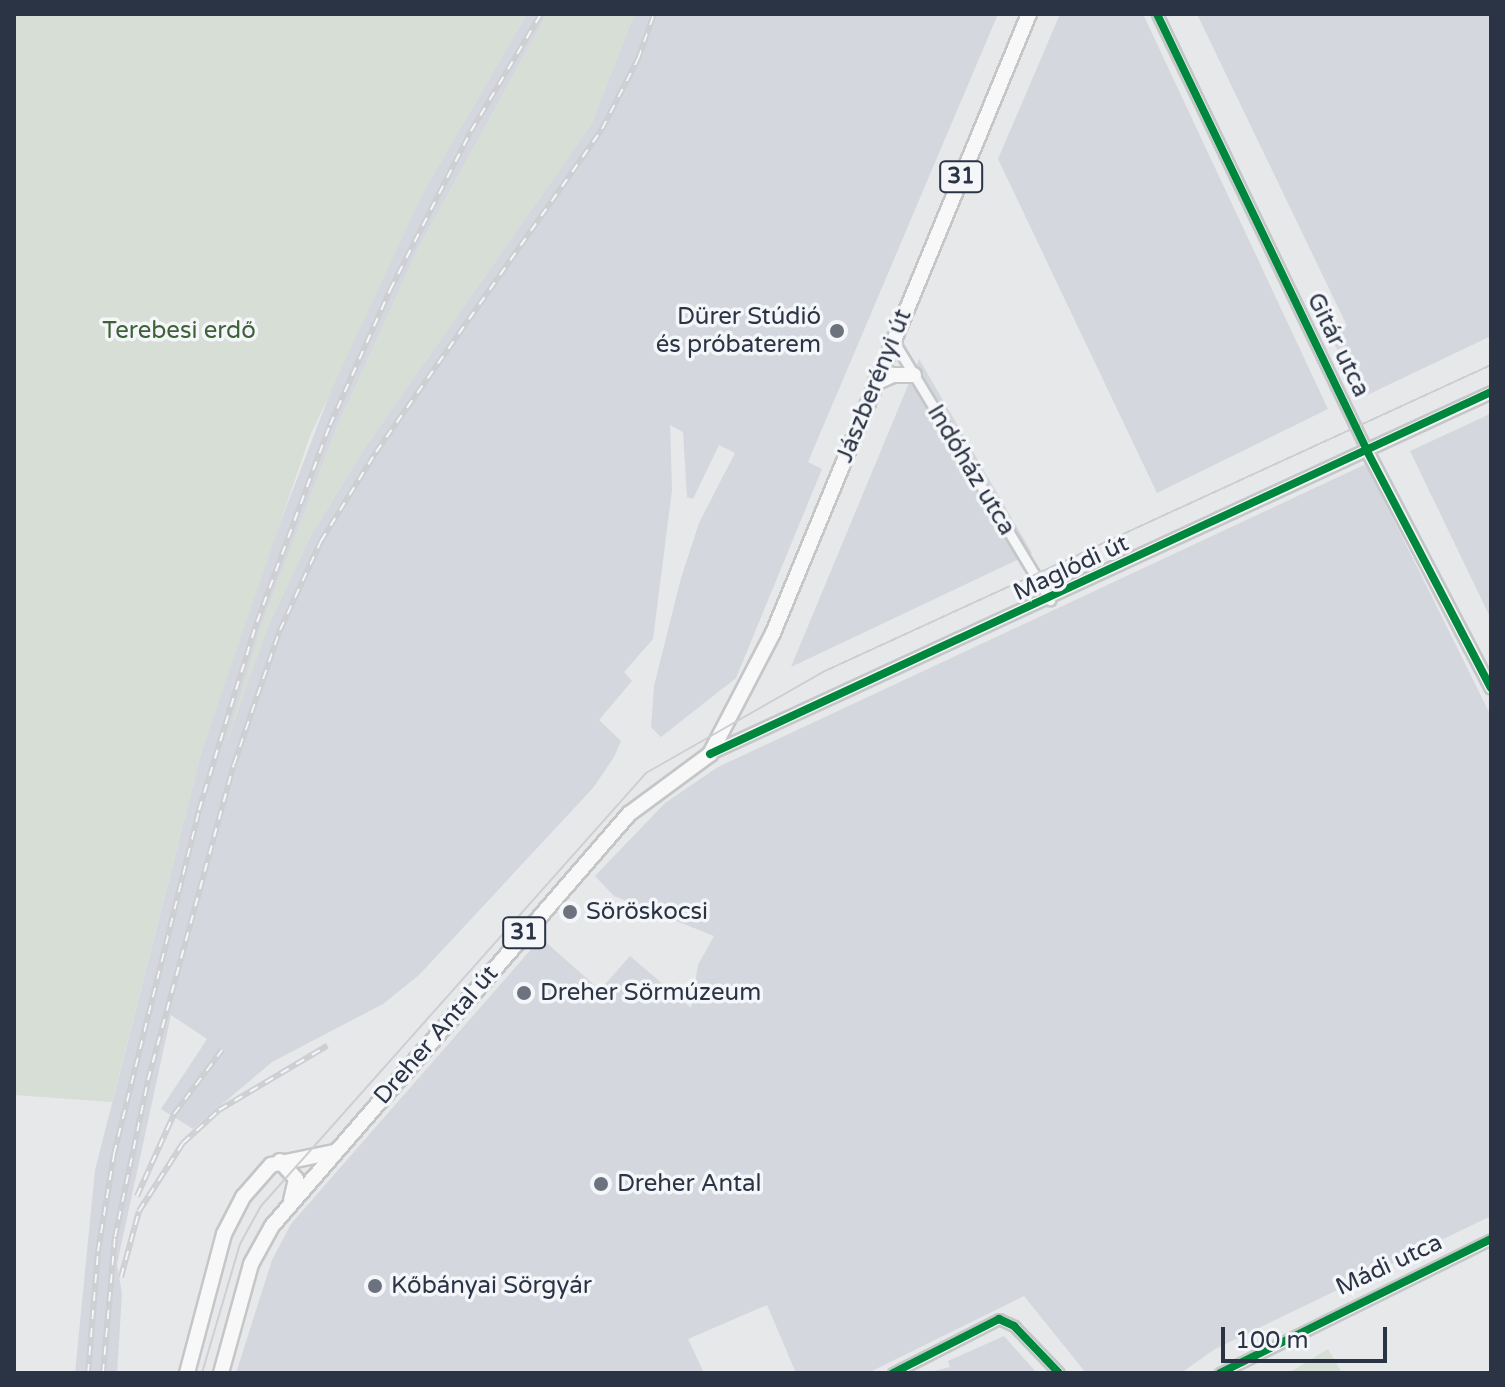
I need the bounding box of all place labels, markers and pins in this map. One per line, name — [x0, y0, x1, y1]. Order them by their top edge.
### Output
place label: Dürer Stúdió és próbaterem — [656, 303, 821, 359]
marker: Dürer Stúdió és próbaterem — [828, 322, 846, 340]
place label: Söröskocsi — [586, 898, 708, 926]
marker: Söröskocsi — [561, 903, 579, 921]
place label: Dreher Sörmúzeum — [540, 979, 761, 1007]
marker: Dreher Sörmúzeum — [515, 984, 533, 1002]
place label: Dreher Antal — [617, 1170, 762, 1198]
marker: Dreher Antal — [592, 1175, 610, 1193]
place label: Kőbányai Sörgyár — [391, 1272, 592, 1300]
marker: Kőbányai Sörgyár — [366, 1277, 384, 1295]

